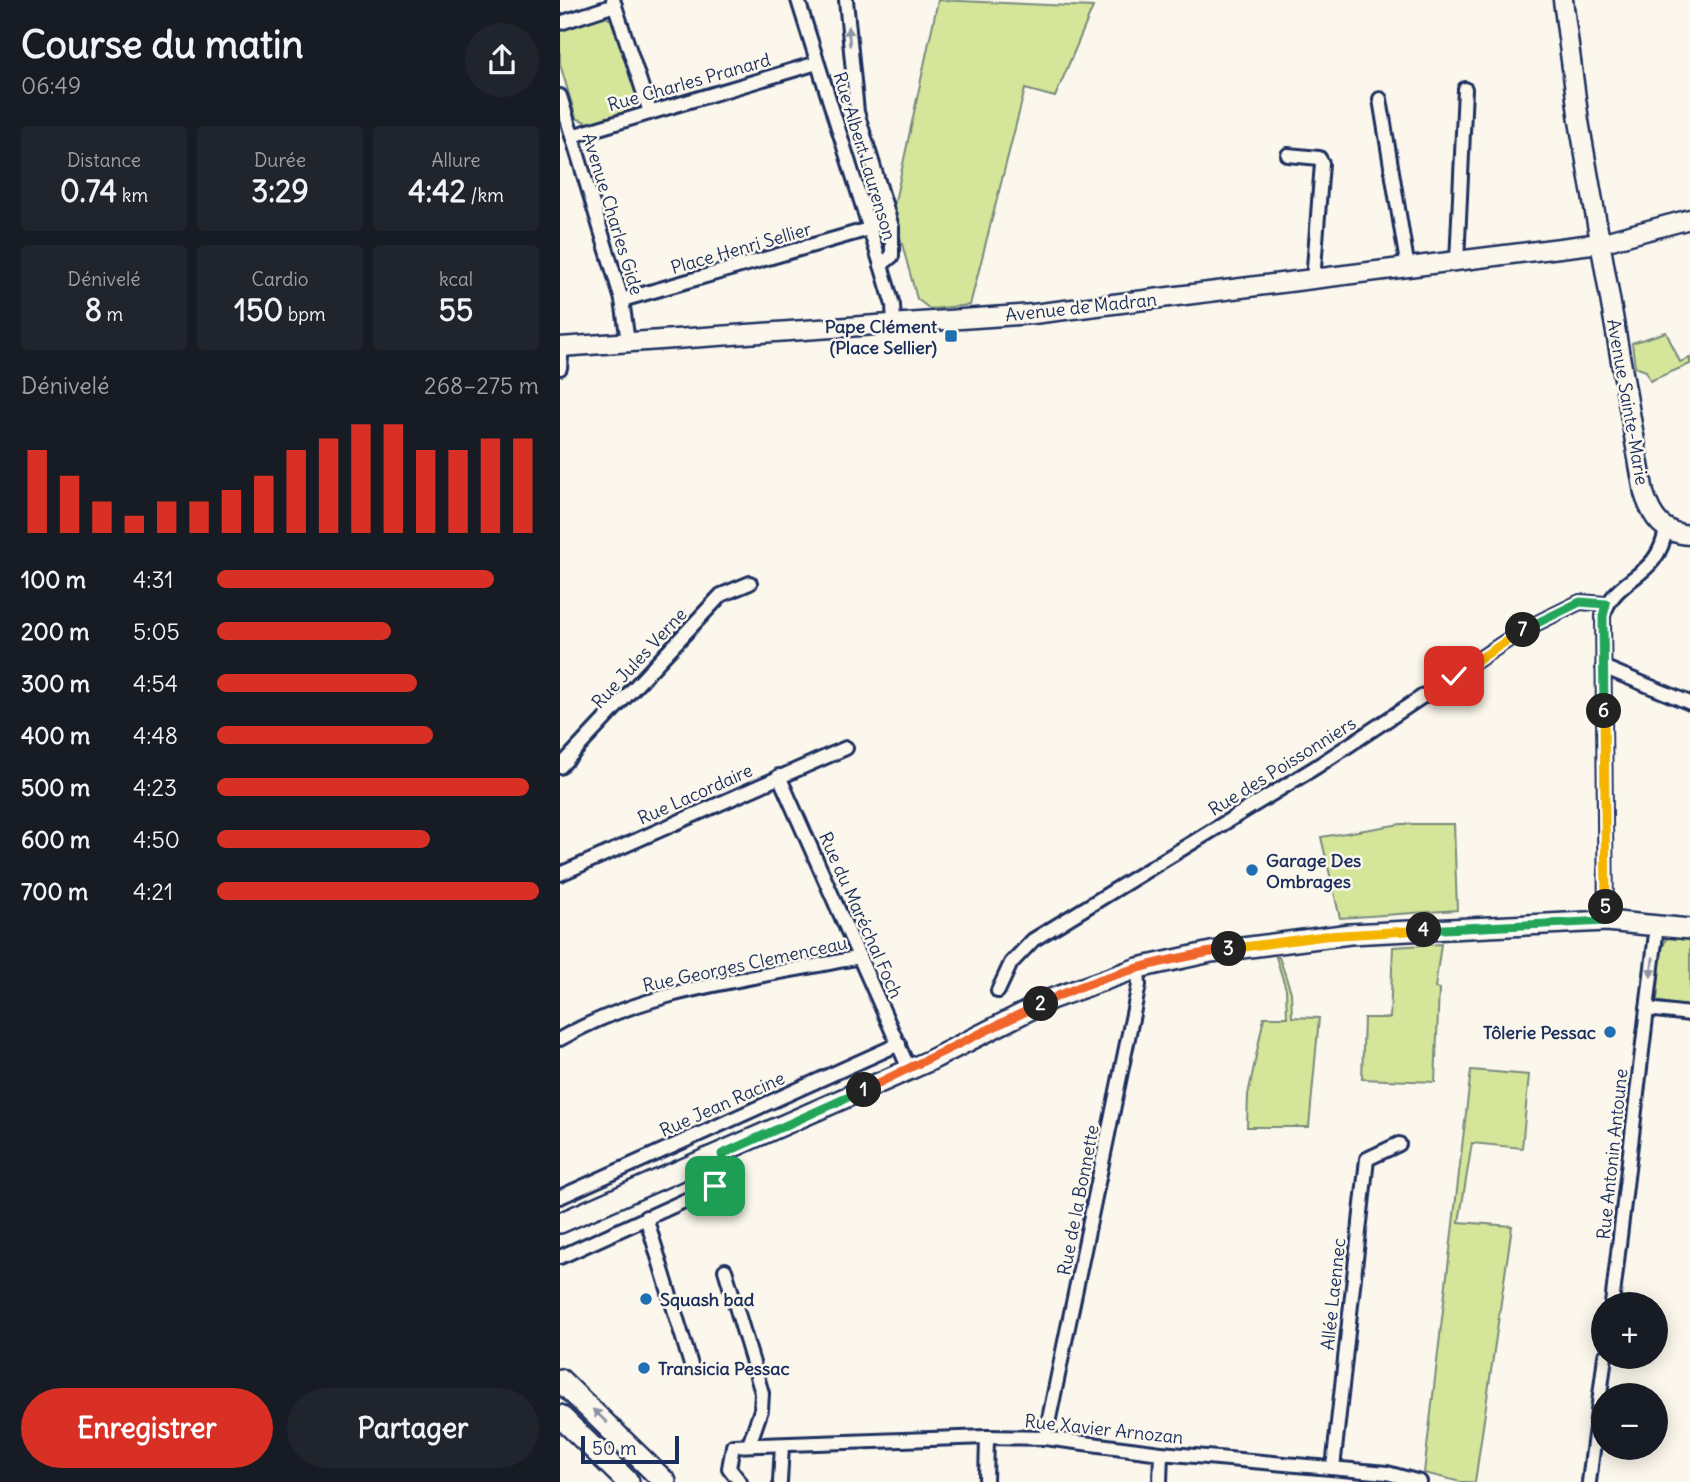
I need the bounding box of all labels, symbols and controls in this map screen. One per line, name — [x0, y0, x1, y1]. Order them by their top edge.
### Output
text: Course du matin — [21, 21, 303, 68]
button: share — [465, 23, 539, 97]
one-way arrow — [843, 24, 854, 46]
street label: Rue Charles Pranard — [605, 48, 774, 116]
street label: Rue Albert Laurenson — [828, 69, 902, 243]
text: 06:49 — [21, 71, 81, 100]
street label: Avenue Charles Gide — [577, 130, 649, 298]
text: Distance — [67, 148, 141, 172]
text: Durée — [254, 148, 306, 172]
text: Allure — [431, 148, 481, 172]
text: 0.74 — [60, 172, 117, 210]
text: 3:29 — [251, 172, 309, 210]
text: 4:42 — [408, 172, 466, 210]
text: km — [117, 183, 148, 207]
text: /km — [466, 183, 504, 207]
street label: Place Henri Sellier — [668, 217, 815, 279]
text: Dénivelé — [68, 267, 140, 291]
text: Cardio — [252, 267, 308, 291]
text: kcal — [439, 267, 473, 291]
street label: Avenue de Madran — [1004, 288, 1158, 326]
text: 8 — [85, 291, 102, 329]
text: 150 — [234, 291, 283, 329]
text: 55 — [439, 291, 473, 329]
text: m — [102, 302, 123, 326]
text: bpm — [283, 302, 326, 326]
place label: Pape Clément (Place Sellier) — [825, 315, 938, 359]
street label: Avenue Sainte-Marie — [1602, 317, 1654, 487]
marker: Pape Clément (Place Sellier) — [943, 328, 959, 344]
text: Dénivelé — [21, 371, 109, 400]
text: 268–275 m — [424, 371, 539, 400]
text: 100 m — [21, 565, 86, 594]
text: 4:31 — [133, 565, 173, 594]
street label: Rue Jules Verne — [586, 603, 692, 713]
pin: 7 — [1506, 612, 1541, 648]
text: 200 m — [21, 617, 90, 646]
text: 5:05 — [133, 617, 180, 646]
text: 7 — [1518, 617, 1527, 641]
pin — [1424, 646, 1484, 706]
icon: check — [1435, 657, 1473, 695]
text: 300 m — [21, 669, 90, 698]
text: 4:54 — [133, 669, 178, 698]
pin: 6 — [1586, 694, 1622, 728]
text: 6 — [1598, 698, 1609, 722]
street label: Rue des Poissonniers — [1204, 711, 1360, 821]
text: 400 m — [21, 721, 90, 750]
text: 4:48 — [133, 721, 178, 750]
street label: Rue Lacordaire — [634, 758, 756, 830]
text: 500 m — [21, 773, 90, 802]
text: 4:23 — [133, 773, 177, 802]
text: 600 m — [21, 825, 90, 854]
text: 4:50 — [133, 825, 180, 854]
street label: Rue du Maréchal Foch — [814, 828, 908, 1002]
place label: Garage Des Ombrages — [1266, 849, 1361, 893]
marker: Garage Des Ombrages — [1244, 862, 1260, 878]
text: 700 m — [21, 877, 88, 906]
text: 4:21 — [133, 877, 173, 906]
pin: 5 — [1588, 890, 1624, 925]
text: 5 — [1600, 894, 1611, 918]
pin: 4 — [1406, 912, 1442, 948]
text: 4 — [1418, 917, 1429, 941]
street label: Rue Georges Clemenceau — [641, 931, 849, 997]
pin: 3 — [1212, 932, 1246, 967]
text: 3 — [1223, 936, 1234, 960]
one-way arrow — [1646, 956, 1657, 978]
pin: 2 — [1023, 986, 1058, 1021]
text: 2 — [1035, 991, 1046, 1015]
place label: Tôlerie Pessac — [1483, 1021, 1596, 1044]
marker: Tôlerie Pessac — [1602, 1024, 1618, 1040]
street label: Rue Jean Racine — [656, 1066, 788, 1142]
street label: Rue Antonin Antoune — [1592, 1067, 1632, 1241]
pin: 1 — [846, 1072, 882, 1108]
text: 1 — [860, 1077, 867, 1101]
street label: Rue de la Bonnette — [1052, 1123, 1104, 1277]
pin — [685, 1156, 745, 1216]
icon: arrive — [696, 1167, 734, 1205]
street label: Allée Laennec — [1316, 1237, 1350, 1351]
place label: Squash bad — [660, 1288, 755, 1311]
marker: Squash bad — [638, 1291, 654, 1307]
map controls — [1591, 1292, 1668, 1460]
button: + — [1591, 1292, 1668, 1369]
place label: Transicia Pessac — [658, 1357, 790, 1380]
marker: Transicia Pessac — [636, 1360, 652, 1376]
button: − — [1591, 1383, 1668, 1460]
button: Enregistrer — [21, 1388, 273, 1468]
button: Partager — [287, 1388, 539, 1468]
one-way arrow — [591, 1408, 608, 1424]
street label: Rue Xavier Arnozan — [1023, 1409, 1185, 1449]
scale bar — [581, 1433, 679, 1465]
text: 50 m — [592, 1436, 637, 1460]

